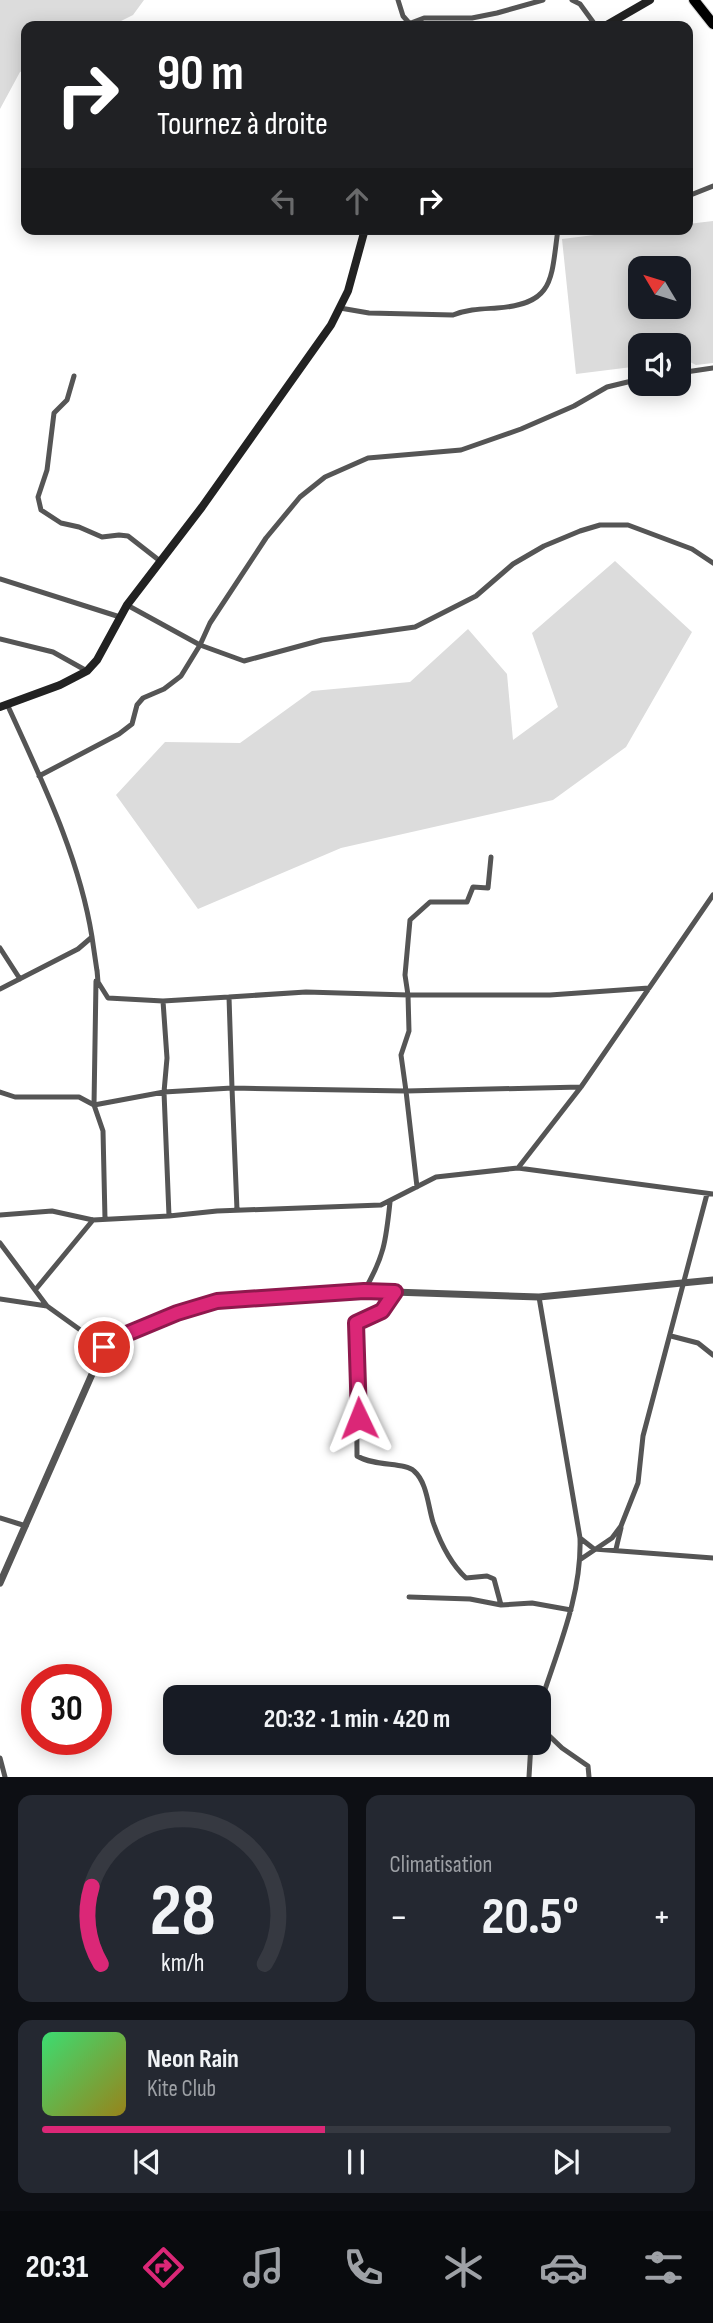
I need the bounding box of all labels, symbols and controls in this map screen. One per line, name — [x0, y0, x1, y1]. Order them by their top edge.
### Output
text: 90 m — [157, 45, 244, 104]
icon: right — [42, 49, 133, 140]
text: Tournez à droite — [157, 105, 328, 144]
icon: left — [265, 182, 303, 220]
icon: ahead — [338, 182, 376, 220]
icon: right — [411, 182, 449, 220]
north arrow — [628, 256, 691, 318]
map controls — [628, 256, 691, 396]
button: sound — [628, 333, 691, 396]
pin — [74, 1317, 134, 1377]
icon: arrive — [85, 1328, 123, 1366]
position arrow — [322, 1381, 396, 1455]
speed limit sign: 30 — [21, 1664, 112, 1755]
text: 20:32 · 1 min · 420 m — [264, 1704, 450, 1735]
text: Climatisation — [390, 1851, 492, 1879]
text: 28 — [150, 1869, 216, 1957]
text: 20.5° — [482, 1886, 579, 1949]
text: − — [390, 1895, 408, 1940]
text: + — [652, 1895, 671, 1940]
text: km/h — [161, 1948, 204, 1979]
text: Neon Rain — [147, 2044, 239, 2075]
text: Kite Club — [147, 2075, 216, 2103]
icon: previous — [128, 2143, 166, 2181]
icon: pause — [337, 2143, 375, 2181]
icon: next — [547, 2143, 585, 2181]
icon: directions — [139, 2243, 188, 2292]
icon: music — [239, 2243, 288, 2292]
icon: phone — [339, 2243, 388, 2292]
icon: climate — [439, 2243, 488, 2292]
icon: car — [539, 2243, 588, 2292]
icon: filters — [639, 2243, 688, 2292]
text: 20:31 — [25, 2248, 88, 2287]

